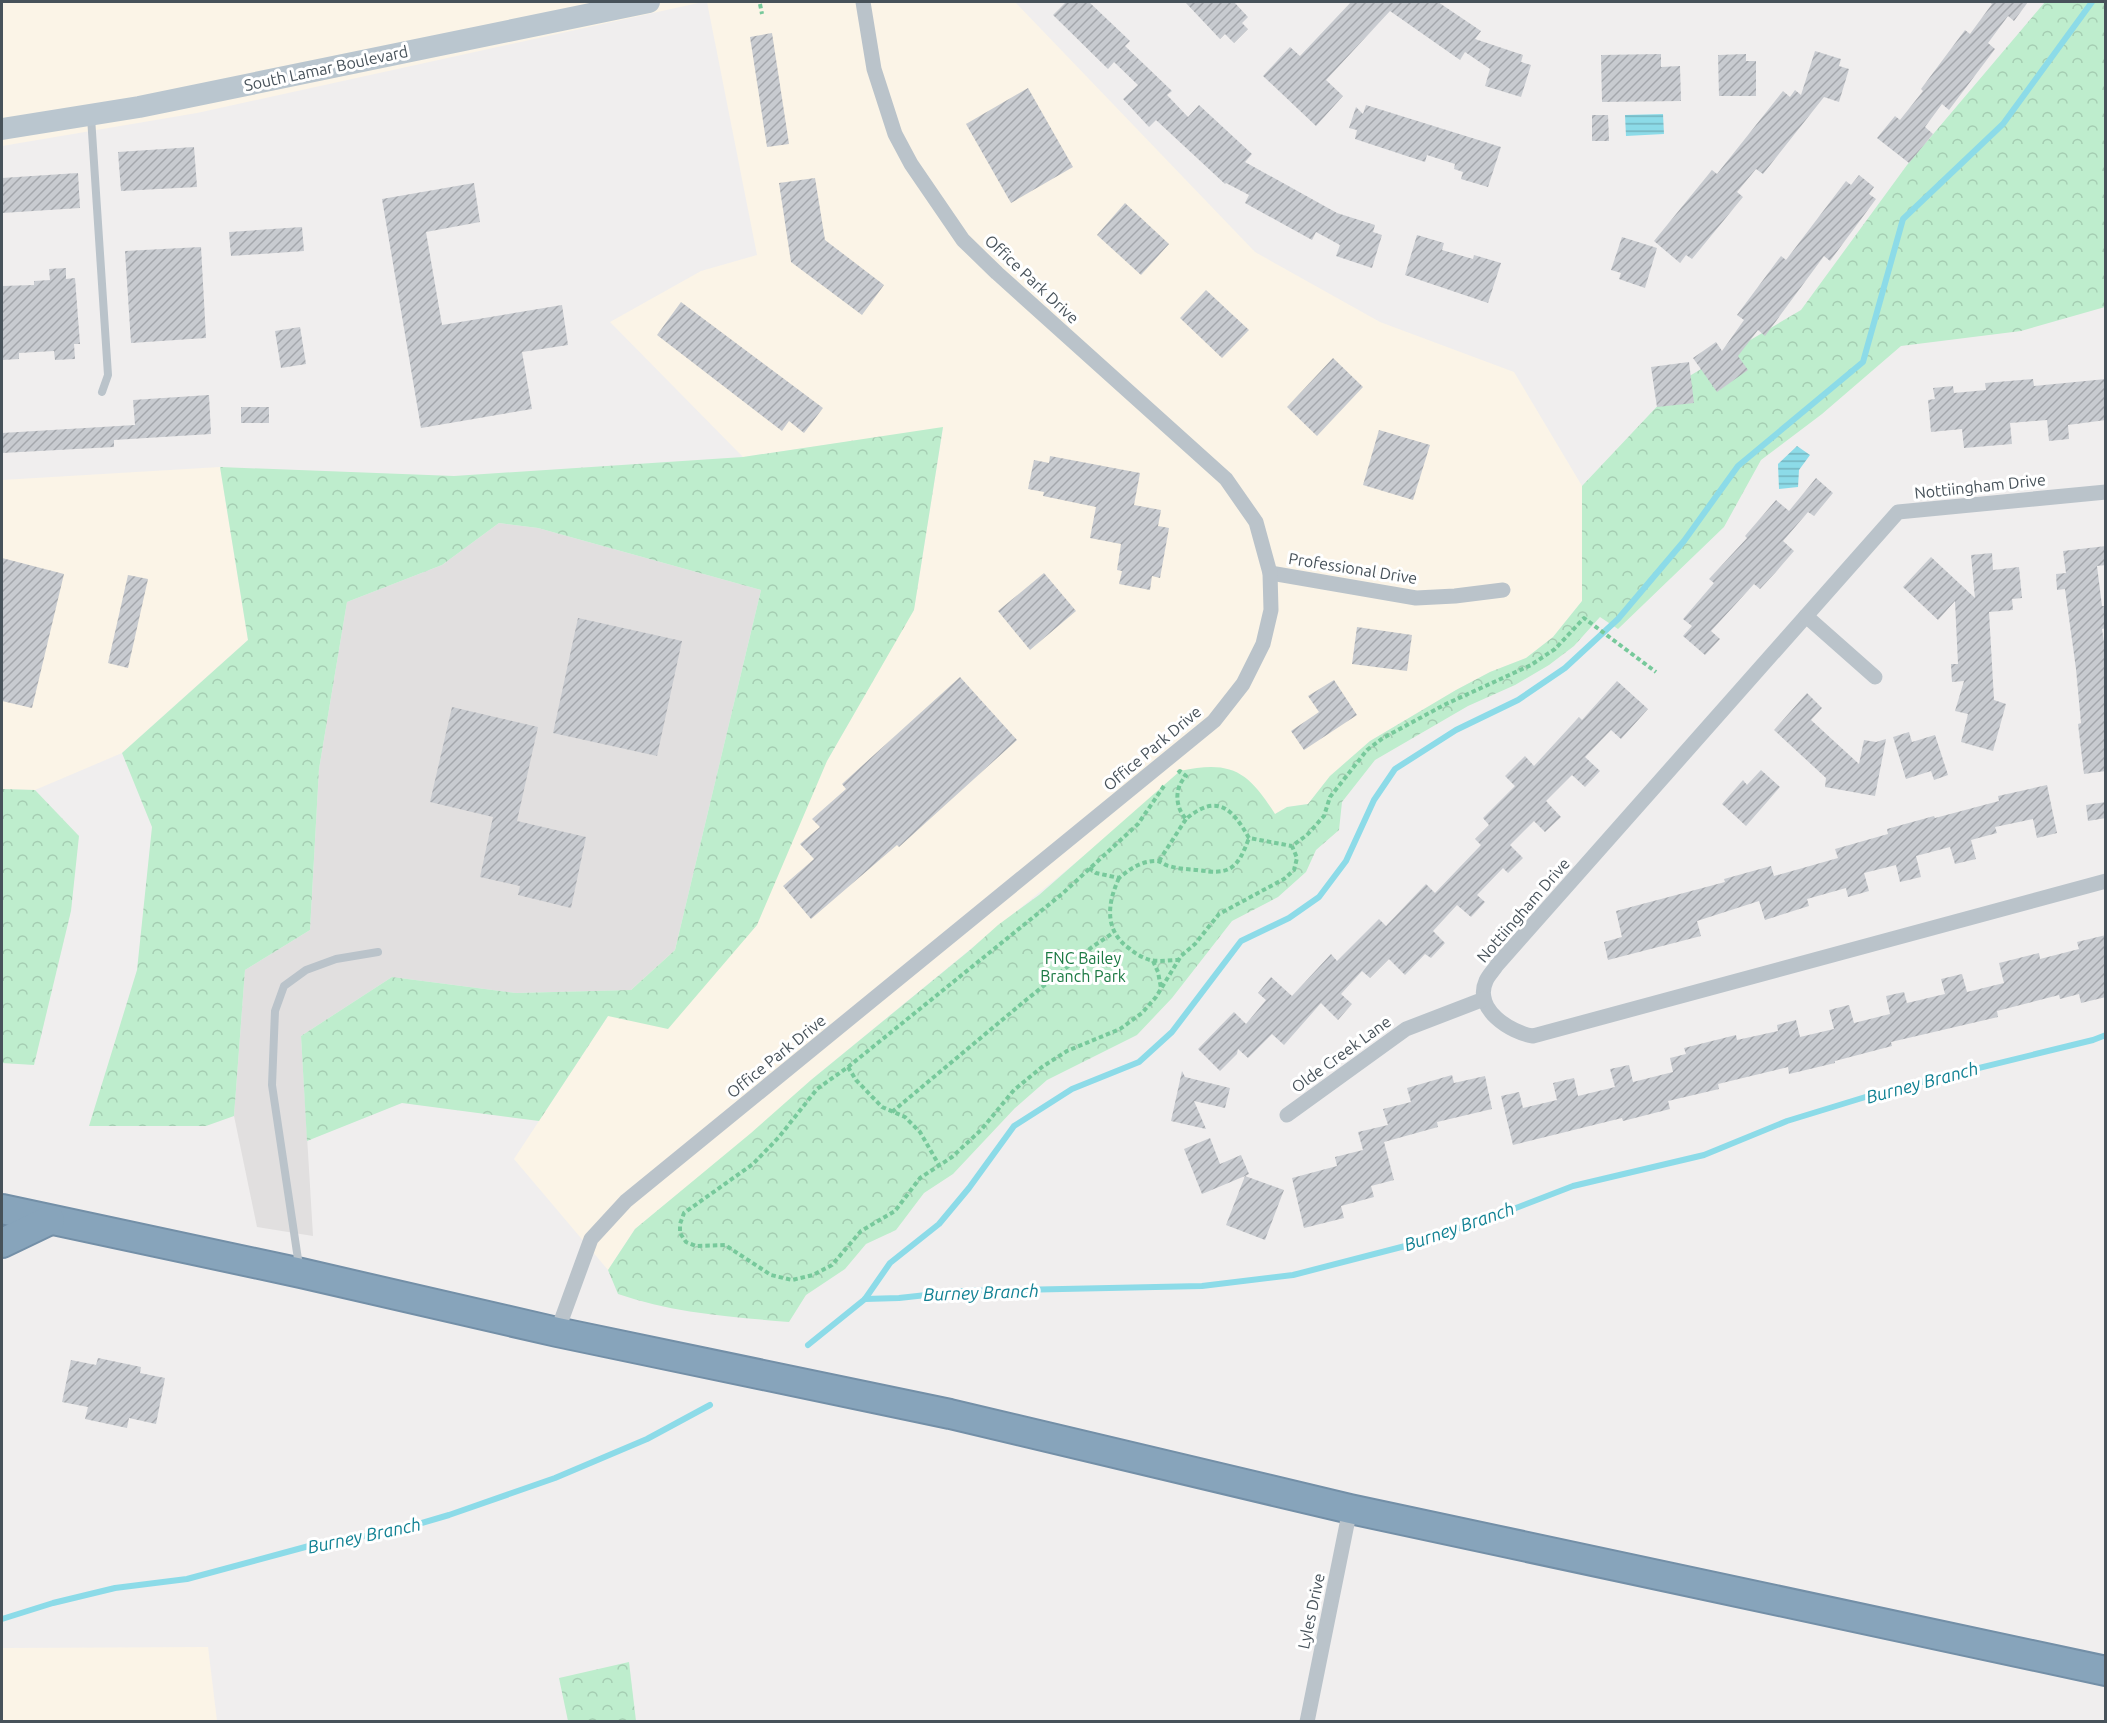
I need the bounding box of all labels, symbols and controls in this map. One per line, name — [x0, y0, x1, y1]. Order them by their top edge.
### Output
street label: South Lamar Boulevard — [242, 42, 410, 94]
street label: Office Park Drive — [981, 231, 1083, 327]
street label: Nottiingham Drive — [1913, 470, 2047, 502]
street label: Professional Drive — [1287, 549, 1419, 587]
street label: Office Park Drive — [1100, 702, 1204, 794]
street label: Nottiingham Drive — [1473, 854, 1573, 966]
park label: FNC Bailey Branch Park — [1040, 949, 1126, 985]
street label: Office Park Drive — [723, 1011, 829, 1101]
street label: Olde Creek Lane — [1288, 1012, 1394, 1096]
water label: Burney Branch — [1864, 1057, 1980, 1107]
water label: Burney Branch — [1401, 1198, 1517, 1254]
water label: Burney Branch — [923, 1280, 1039, 1304]
water label: Burney Branch — [305, 1513, 423, 1557]
street label: Lyles Drive — [1294, 1571, 1328, 1651]

